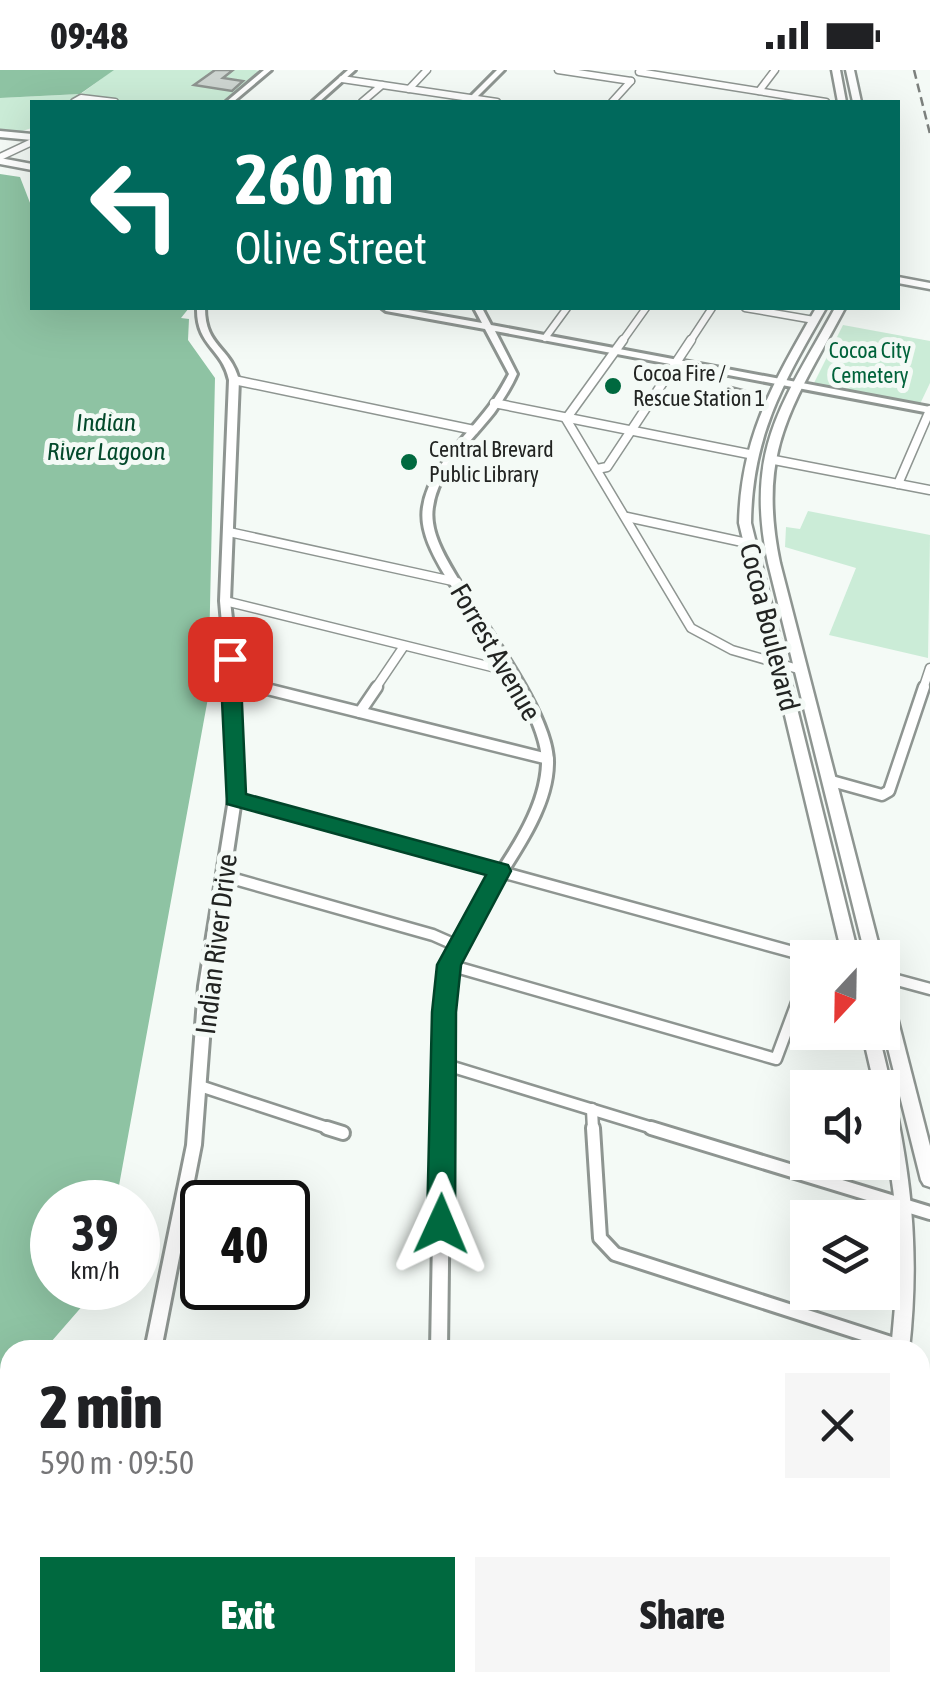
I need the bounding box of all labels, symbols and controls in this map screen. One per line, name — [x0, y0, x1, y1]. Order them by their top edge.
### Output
text: 09:48 — [50, 14, 128, 57]
text: 260 m — [235, 139, 394, 219]
icon: left — [70, 140, 200, 270]
text: Olive Street — [235, 222, 427, 274]
park label: Cocoa City Cemetery — [829, 337, 911, 388]
place label: Cocoa Fire / Rescue Station 1 — [633, 360, 765, 411]
marker: Cocoa Fire / Rescue Station 1 — [602, 375, 624, 397]
water label: Indian River Lagoon — [47, 408, 165, 465]
place label: Central Brevard Public Library — [429, 436, 554, 487]
marker: Central Brevard Public Library — [398, 451, 420, 473]
street label: Cocoa Boulevard — [734, 540, 806, 714]
street label: Forrest Avenue — [444, 578, 548, 726]
pin — [188, 617, 273, 702]
icon: arrive — [203, 632, 258, 687]
street label: Indian River Drive — [189, 852, 243, 1036]
north arrow — [790, 940, 900, 1050]
map controls — [790, 940, 900, 1310]
button: sound — [790, 1070, 900, 1180]
position arrow — [389, 1172, 493, 1276]
speed limit sign: 40 — [180, 1180, 310, 1310]
button: layers — [790, 1200, 900, 1310]
text: 39 — [71, 1204, 118, 1262]
text: km/h — [70, 1256, 120, 1284]
text: 2 min — [40, 1372, 163, 1441]
button: close — [785, 1373, 890, 1478]
text: 590 m · 09:50 — [40, 1444, 194, 1481]
button: Exit — [40, 1557, 455, 1672]
button: Share — [475, 1557, 890, 1672]

